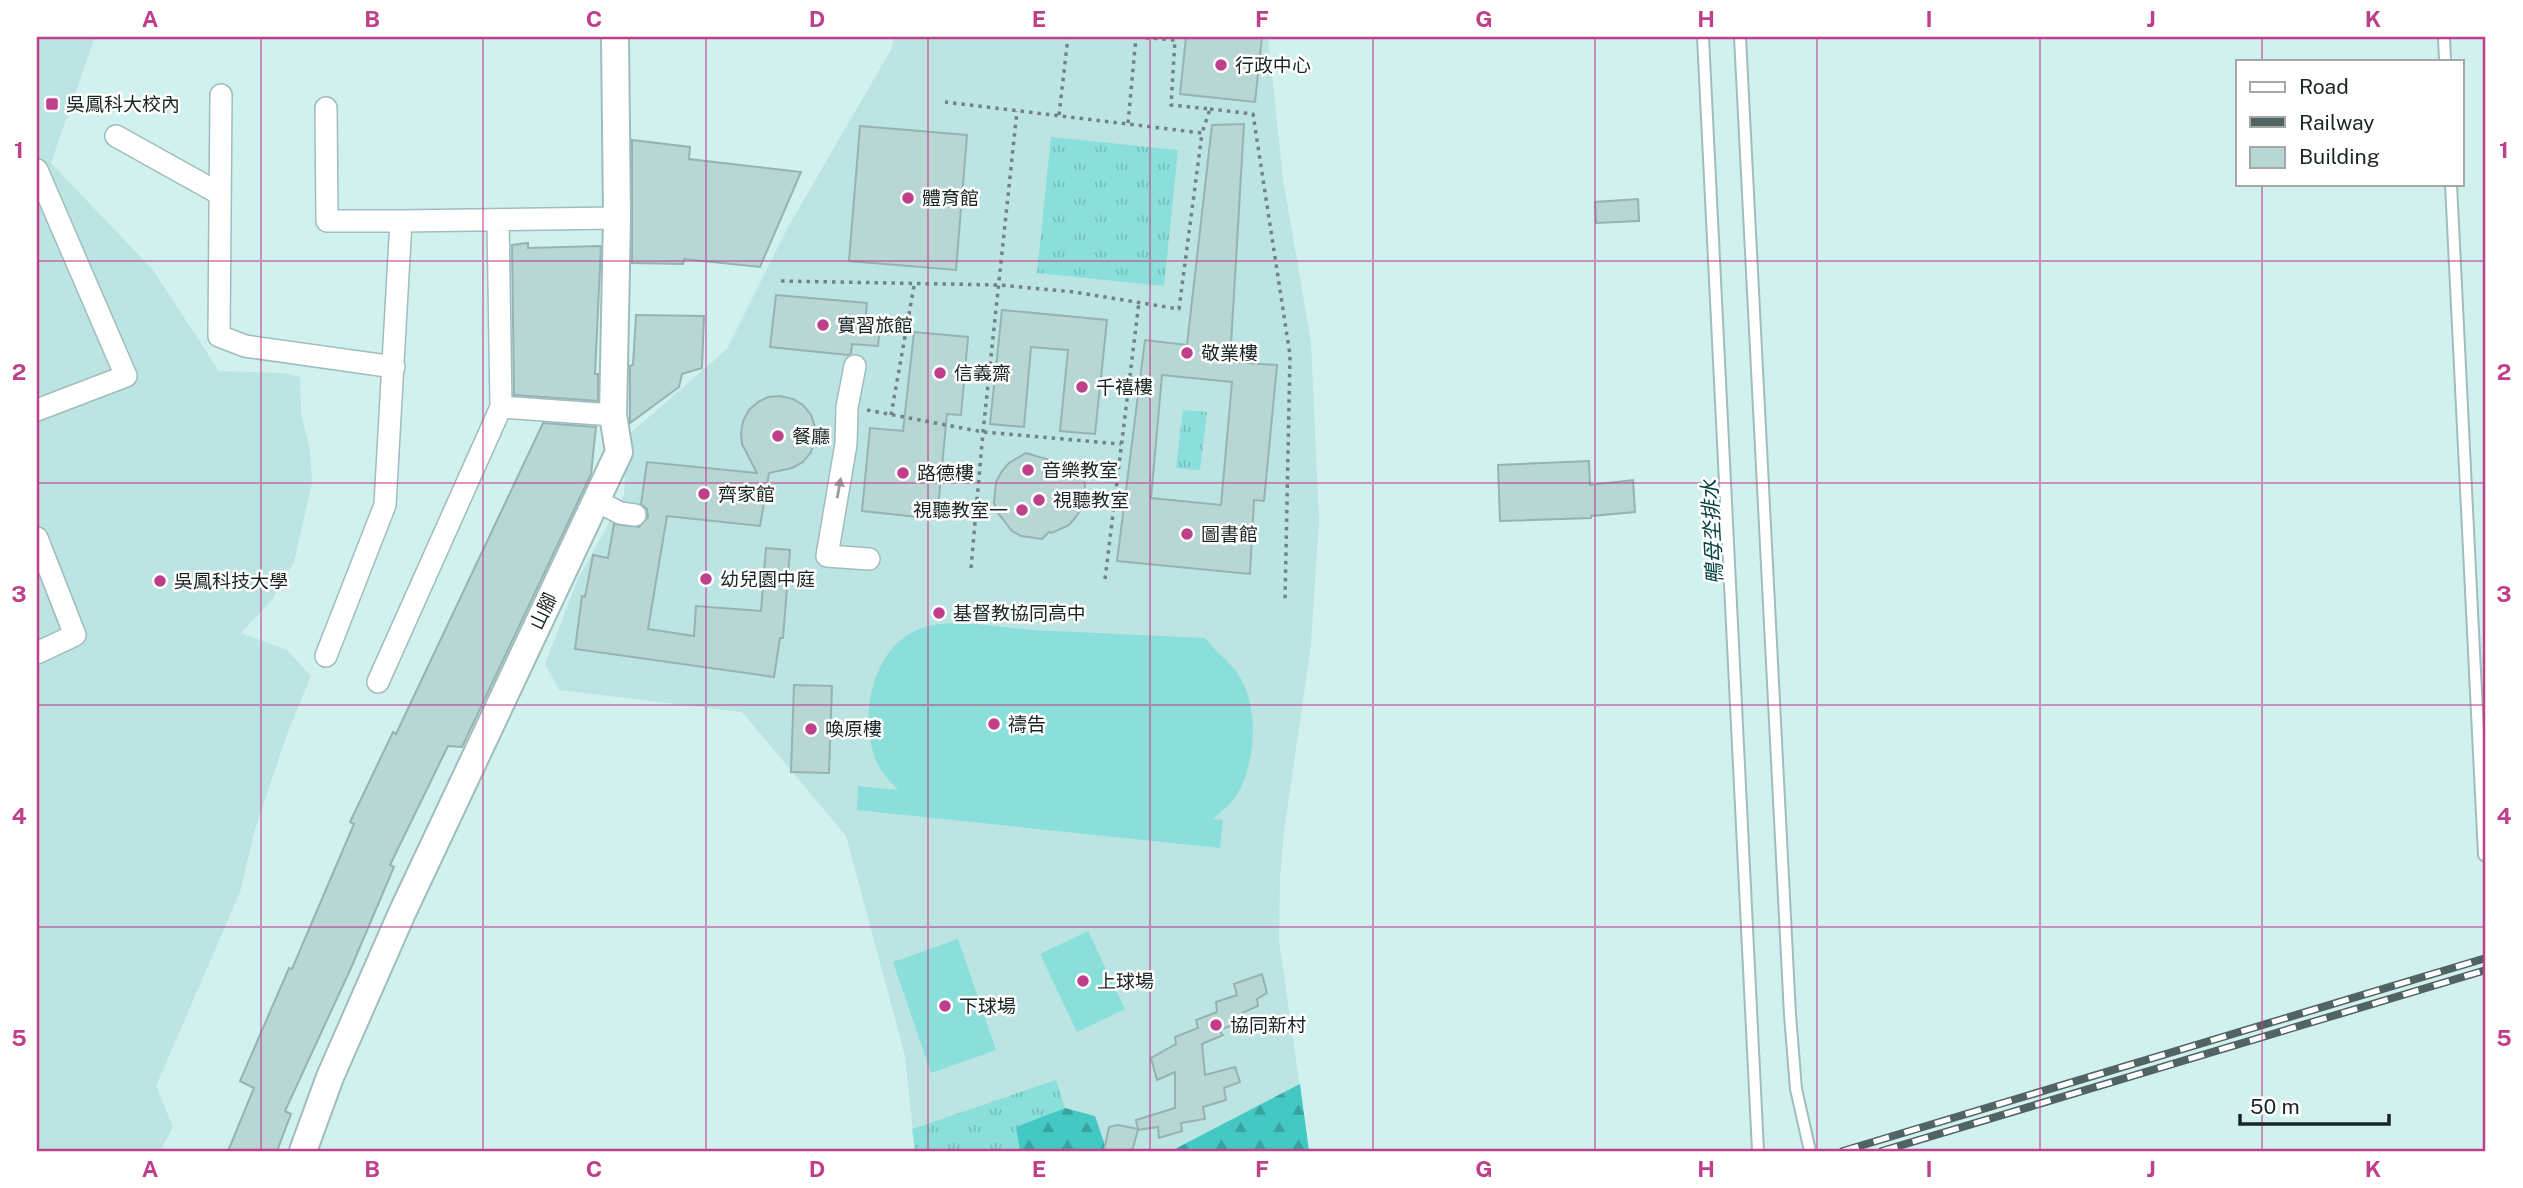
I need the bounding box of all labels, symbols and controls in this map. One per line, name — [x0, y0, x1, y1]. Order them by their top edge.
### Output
text: A — [142, 5, 159, 32]
text: B — [364, 5, 380, 32]
text: C — [586, 5, 602, 32]
text: D — [809, 5, 825, 32]
text: E — [1032, 5, 1046, 32]
text: F — [1255, 5, 1269, 32]
text: G — [1475, 5, 1493, 32]
text: H — [1697, 5, 1715, 32]
text: I — [1925, 5, 1933, 32]
text: J — [2146, 5, 2156, 32]
text: K — [2365, 5, 2381, 32]
place label: 行政中心 — [1235, 54, 1311, 76]
marker: 行政中心 — [1213, 57, 1229, 73]
legend — [2236, 60, 2464, 186]
text: Road — [2299, 74, 2349, 99]
place label: 吳鳳科大校內 — [66, 93, 180, 115]
marker: 吳鳳科大校內 — [44, 96, 60, 112]
text: Railway — [2299, 110, 2375, 135]
text: 1 — [14, 136, 24, 163]
text: 1 — [2499, 136, 2509, 163]
text: Building — [2299, 144, 2380, 169]
place label: 體育館 — [922, 187, 979, 209]
marker: 體育館 — [900, 190, 916, 206]
place label: 實習旅館 — [837, 314, 913, 336]
marker: 實習旅館 — [815, 317, 831, 333]
place label: 敬業樓 — [1201, 342, 1258, 364]
marker: 敬業樓 — [1179, 345, 1195, 361]
text: 2 — [12, 358, 26, 385]
text: 2 — [2497, 358, 2511, 385]
place label: 信義齋 — [954, 362, 1011, 384]
marker: 信義齋 — [932, 365, 948, 381]
place label: 千禧樓 — [1096, 376, 1153, 398]
marker: 千禧樓 — [1074, 379, 1090, 395]
place label: 餐廳 — [792, 425, 830, 447]
marker: 餐廳 — [770, 428, 786, 444]
place label: 音樂教室 — [1042, 459, 1118, 481]
place label: 路德樓 — [917, 462, 974, 484]
marker: 音樂教室 — [1020, 462, 1036, 478]
marker: 路德樓 — [895, 465, 911, 481]
one-way arrow — [834, 477, 845, 499]
water label: 鴨母坔排水 — [1697, 478, 1727, 585]
place label: 齊家館 — [718, 483, 775, 505]
marker: 齊家館 — [696, 486, 712, 502]
place label: 視聽教室 — [1053, 489, 1129, 511]
marker: 視聽教室 — [1031, 492, 1047, 508]
place label: 視聽教室一 — [913, 499, 1008, 521]
marker: 視聽教室一 — [1014, 502, 1030, 518]
place label: 圖書館 — [1201, 523, 1258, 545]
marker: 圖書館 — [1179, 526, 1195, 542]
place label: 幼兒園中庭 — [720, 568, 815, 590]
place label: 吳鳳科技大學 — [174, 570, 288, 592]
marker: 幼兒園中庭 — [698, 571, 714, 587]
marker: 吳鳳科技大學 — [152, 573, 168, 589]
text: 3 — [11, 580, 27, 607]
text: 3 — [2496, 580, 2512, 607]
street label: 山腳 — [525, 589, 561, 633]
place label: 基督教協同高中 — [953, 602, 1086, 624]
marker: 基督教協同高中 — [931, 605, 947, 621]
place label: 禱告 — [1008, 713, 1046, 735]
marker: 禱告 — [986, 716, 1002, 732]
place label: 喚原樓 — [825, 718, 882, 740]
marker: 喚原樓 — [803, 721, 819, 737]
text: 4 — [11, 802, 27, 829]
text: 4 — [2496, 802, 2512, 829]
place label: 上球場 — [1097, 970, 1154, 992]
marker: 上球場 — [1075, 973, 1091, 989]
place label: 下球場 — [959, 995, 1016, 1017]
marker: 下球場 — [937, 998, 953, 1014]
place label: 協同新村 — [1230, 1014, 1306, 1036]
marker: 協同新村 — [1208, 1017, 1224, 1033]
text: 5 — [11, 1024, 27, 1051]
text: 5 — [2496, 1024, 2512, 1051]
scale bar — [2240, 1083, 2388, 1127]
text: 50 m — [2250, 1094, 2300, 1119]
text: A — [142, 1155, 159, 1182]
text: B — [364, 1155, 380, 1182]
text: C — [586, 1155, 602, 1182]
text: D — [809, 1155, 825, 1182]
text: E — [1032, 1155, 1046, 1182]
text: F — [1255, 1155, 1269, 1182]
text: G — [1475, 1155, 1493, 1182]
text: H — [1697, 1155, 1715, 1182]
text: I — [1925, 1155, 1933, 1182]
text: J — [2146, 1155, 2156, 1182]
text: K — [2365, 1155, 2381, 1182]

